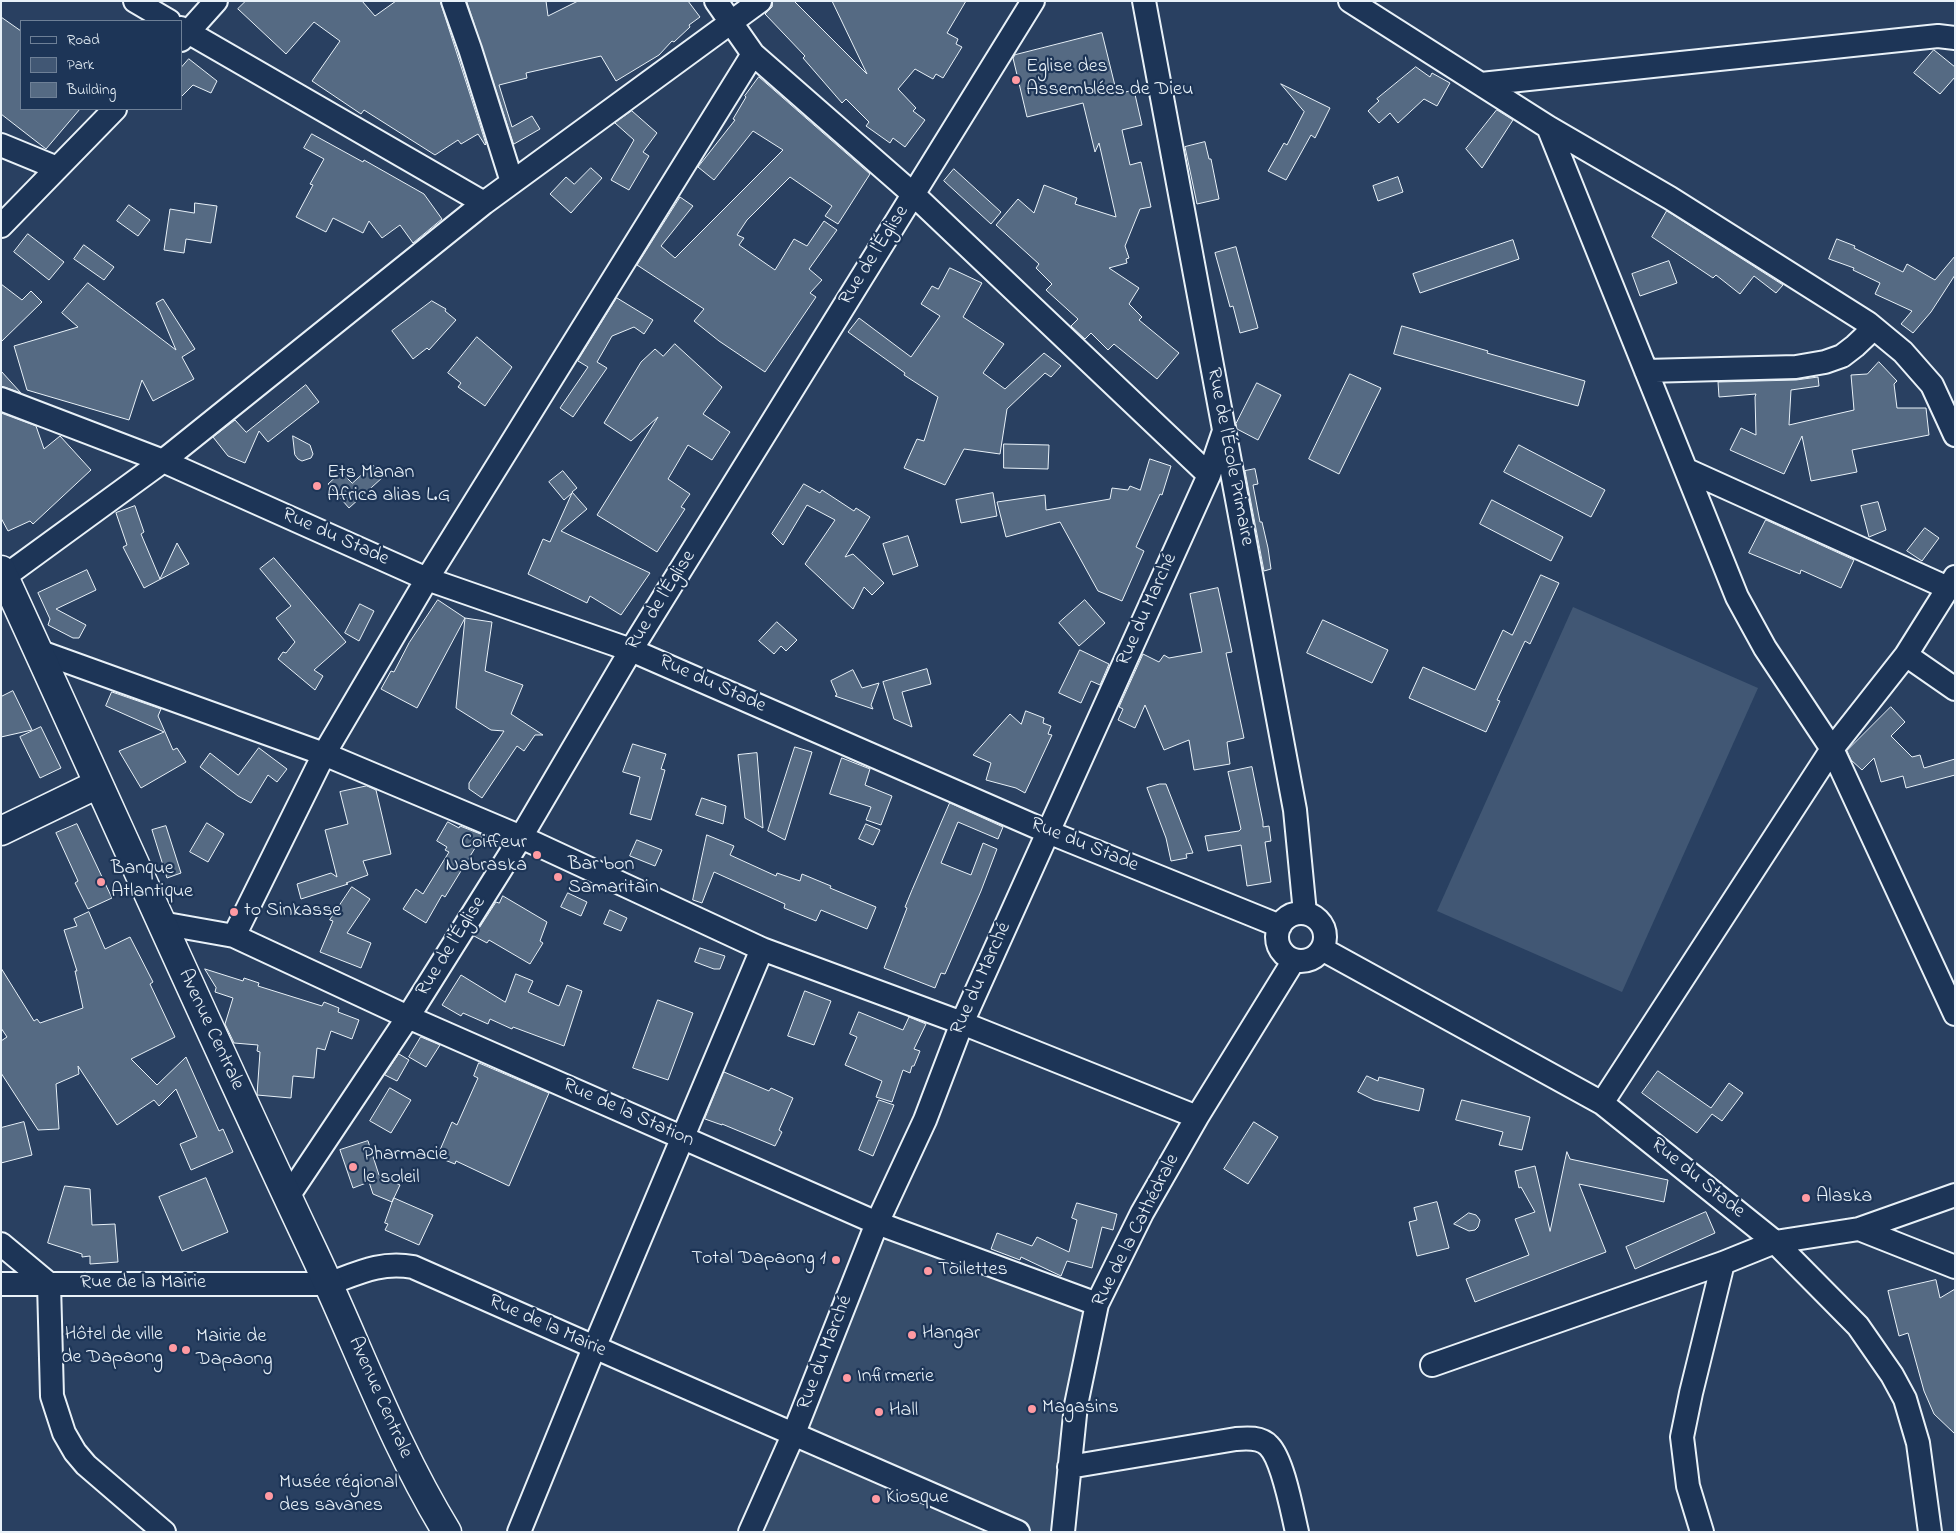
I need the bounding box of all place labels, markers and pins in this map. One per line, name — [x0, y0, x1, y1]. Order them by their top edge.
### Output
place label: Eglise des Assemblées de Dieu — [1026, 56, 1193, 103]
marker: Eglise des Assemblées de Dieu — [1010, 74, 1022, 86]
place label: Ets Manan Africa alias L.G — [327, 462, 450, 509]
marker: Ets Manan Africa alias L.G — [311, 480, 323, 492]
place label: Coiffeur Nabraska — [445, 832, 527, 879]
marker: Coiffeur Nabraska — [531, 849, 543, 861]
place label: Bar bon Samaritain — [568, 854, 659, 901]
place label: Banque Atlantique — [111, 858, 193, 905]
marker: Bar bon Samaritain — [552, 871, 564, 883]
marker: Banque Atlantique — [95, 876, 107, 888]
place label: to Sinkasse — [244, 900, 341, 924]
marker: to Sinkasse — [228, 906, 240, 918]
place label: Pharmacie le soleil — [363, 1144, 448, 1191]
marker: Pharmacie le soleil — [347, 1161, 359, 1173]
place label: Alaska — [1816, 1186, 1872, 1210]
marker: Alaska — [1800, 1192, 1812, 1204]
place label: Total Dapaong 1 — [691, 1248, 826, 1272]
marker: Total Dapaong 1 — [830, 1254, 842, 1266]
place label: Toilettes — [938, 1259, 1008, 1283]
marker: Toilettes — [922, 1265, 934, 1277]
place label: Hangar — [922, 1323, 980, 1347]
place label: Hôtel de ville de Dapaong — [61, 1324, 163, 1371]
place label: Mairie de Dapaong — [196, 1326, 272, 1373]
marker: Hangar — [906, 1329, 918, 1341]
marker: Hôtel de ville de Dapaong — [167, 1342, 179, 1354]
marker: Mairie de Dapaong — [180, 1344, 192, 1356]
place label: Infirmerie — [857, 1366, 934, 1390]
marker: Infirmerie — [841, 1372, 853, 1384]
place label: Magasins — [1042, 1397, 1119, 1421]
place label: Hall — [889, 1400, 918, 1424]
marker: Magasins — [1026, 1403, 1038, 1415]
marker: Hall — [873, 1406, 885, 1418]
place label: Musée régional des savanes — [279, 1472, 398, 1519]
place label: Kiosque — [886, 1487, 949, 1511]
marker: Musée régional des savanes — [263, 1490, 275, 1502]
marker: Kiosque — [870, 1493, 882, 1505]

